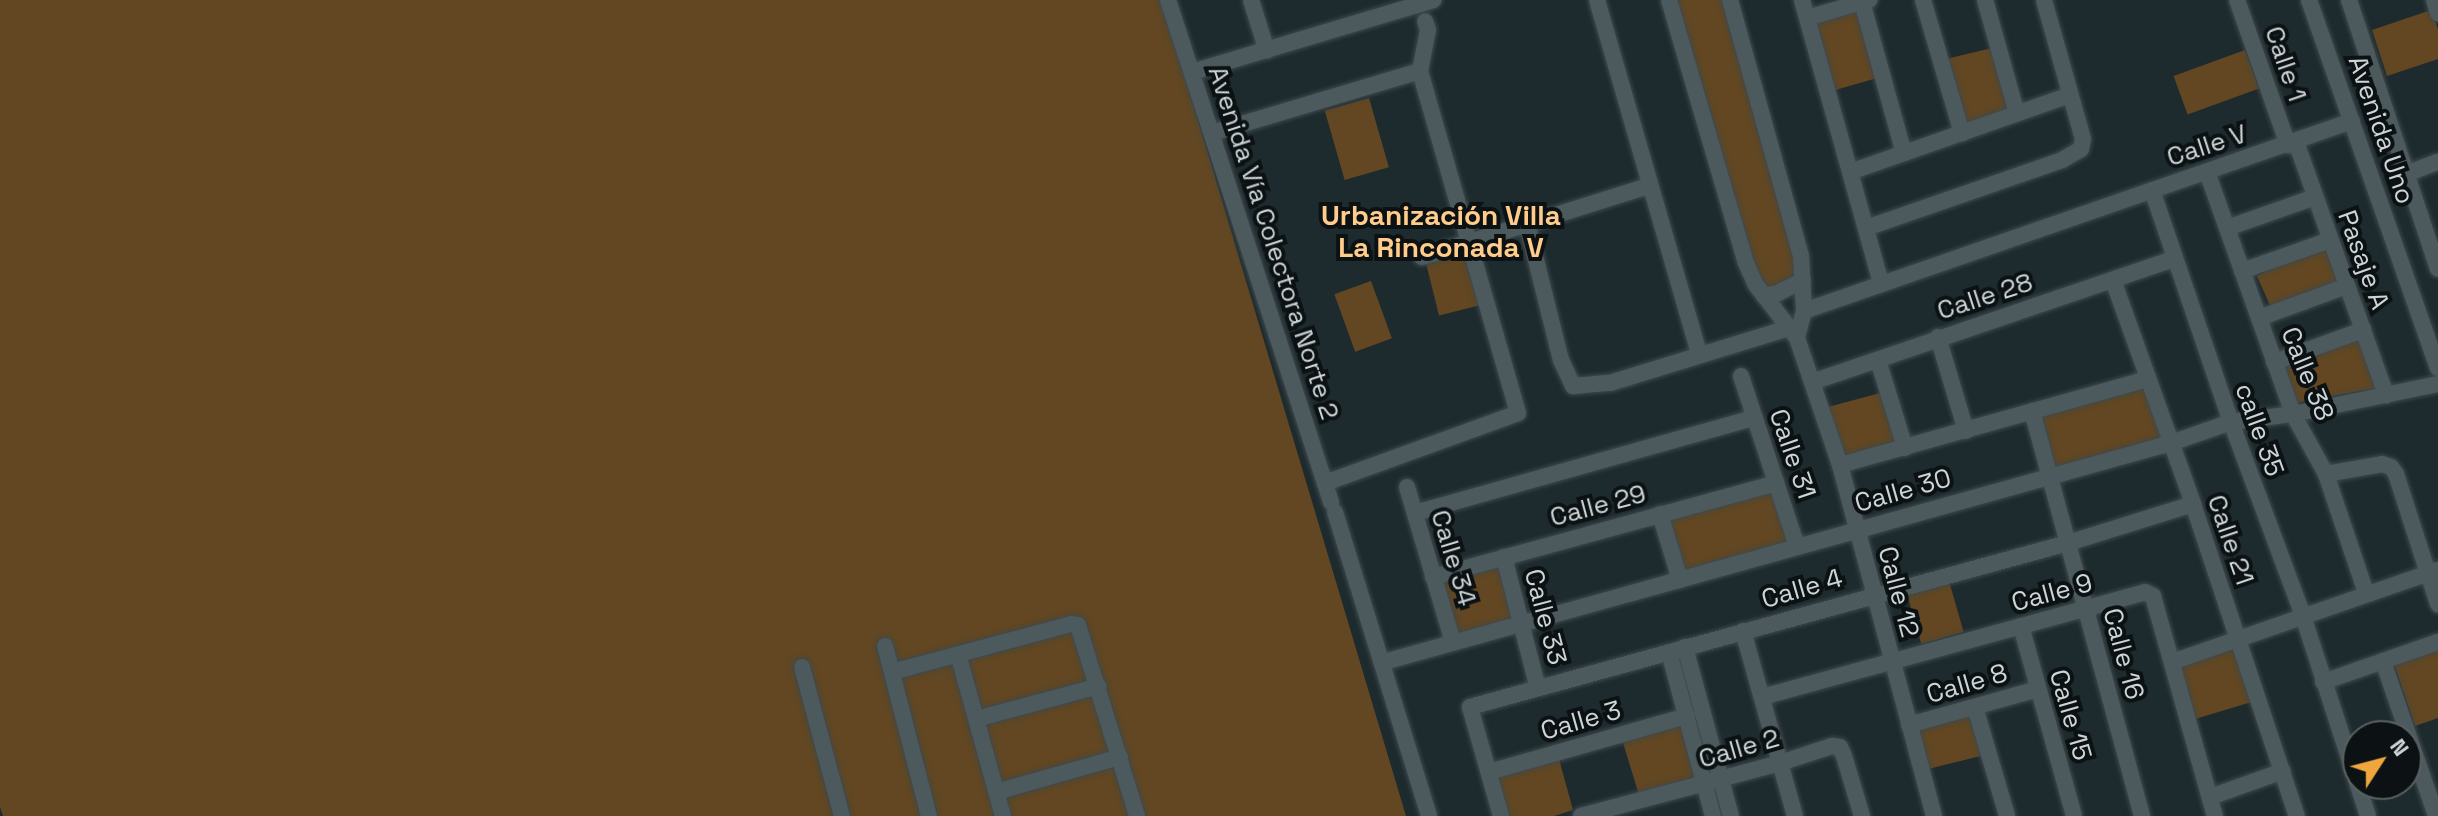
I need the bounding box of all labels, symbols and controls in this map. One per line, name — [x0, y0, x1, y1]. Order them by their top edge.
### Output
street label: Calle 1 — [2258, 22, 2312, 106]
street label: Avenida Uno — [2341, 52, 2421, 208]
street label: Avenida Vía Colectora Norte 2 — [1201, 62, 1345, 424]
street label: Calle V — [2163, 118, 2251, 174]
district label: Urbanización Villa La Rinconada V — [1321, 198, 1561, 264]
street label: Pasaje A — [2331, 206, 2395, 314]
street label: Calle 28 — [1933, 267, 2037, 327]
street label: Calle 38 — [2274, 323, 2340, 425]
street label: calle 35 — [2228, 379, 2290, 481]
street label: Calle 31 — [1762, 405, 1822, 503]
street label: Calle 30 — [1851, 462, 1955, 520]
street label: Calle 29 — [1547, 478, 1649, 534]
street label: Calle 21 — [2200, 491, 2260, 589]
street label: Calle 34 — [1424, 506, 1482, 610]
street label: Calle 12 — [1871, 543, 1925, 641]
street label: Calle 4 — [1758, 563, 1846, 615]
street label: Calle 33 — [1517, 566, 1573, 668]
street label: Calle 9 — [2008, 567, 2096, 619]
street label: Calle 16 — [2096, 605, 2150, 703]
street label: Calle 8 — [1923, 658, 2011, 710]
street label: Calle 15 — [2042, 666, 2098, 764]
street label: Calle 3 — [1537, 695, 1625, 747]
north arrow — [2342, 720, 2422, 800]
street label: Calle 2 — [1695, 723, 1783, 775]
text: N — [2384, 733, 2415, 761]

